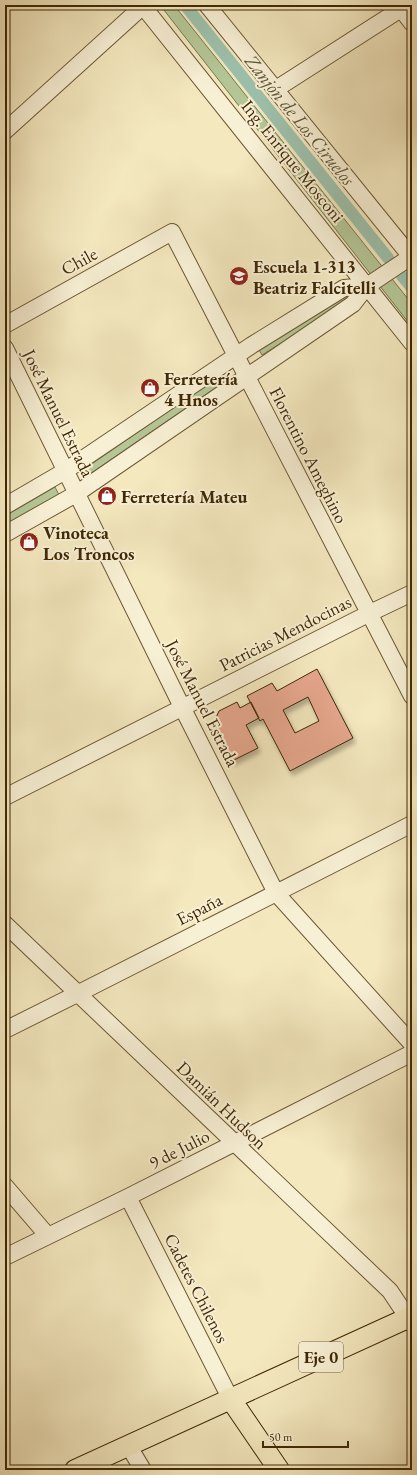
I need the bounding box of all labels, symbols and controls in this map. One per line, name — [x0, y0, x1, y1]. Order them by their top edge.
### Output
water label: Zanjón de Los Ciruelos — [239, 49, 361, 191]
street label: Ing. Enrique Mosconi — [236, 95, 350, 227]
street label: Chile — [57, 242, 101, 280]
place label: Escuela 1-313 Beatriz Falcitelli — [253, 255, 377, 299]
school or university icon: Escuela 1-313 Beatriz Falcitelli — [228, 265, 250, 287]
street label: José Manuel Estrada — [17, 343, 100, 481]
place label: Ferretería 4 Hnos — [164, 367, 238, 411]
shop icon: Ferretería 4 Hnos — [139, 377, 161, 399]
street label: Florentino Ameghino — [265, 383, 353, 527]
shop icon: Ferretería Mateu — [96, 485, 118, 507]
place label: Ferretería Mateu — [121, 485, 247, 508]
place label: Vinoteca Los Troncos — [43, 521, 134, 565]
shop icon: Vinoteca Los Troncos — [18, 531, 40, 553]
street label: Patricias Mendocinas — [215, 590, 355, 676]
street label: José Manuel Estrada — [160, 634, 245, 771]
street label: España — [172, 887, 227, 930]
street label: Damián Hudson — [172, 1056, 272, 1154]
street label: 9 de Julio — [145, 1124, 213, 1174]
street label: Cadetes Chilenos — [159, 1229, 235, 1347]
road number: Eje 0 — [299, 1342, 343, 1372]
scale bar — [263, 1423, 348, 1449]
text: 50 m — [269, 1429, 293, 1445]

